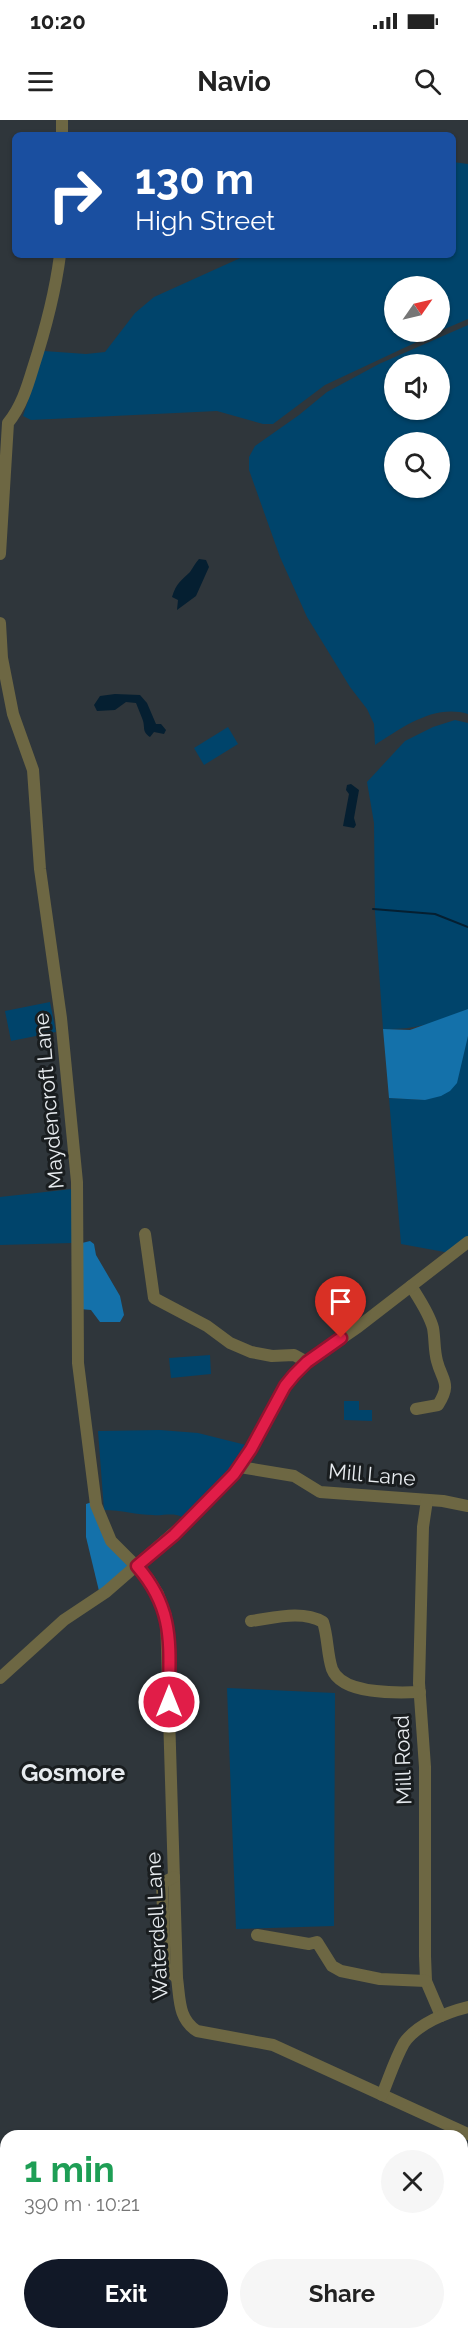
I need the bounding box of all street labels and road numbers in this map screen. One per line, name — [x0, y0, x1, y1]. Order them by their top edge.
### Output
street label: Maydencroft Lane — [28, 1012, 69, 1190]
street label: Mill Lane — [327, 1458, 417, 1491]
street label: Mill Road — [388, 1715, 417, 1805]
street label: Waterdell Lane — [140, 1851, 173, 2001]

